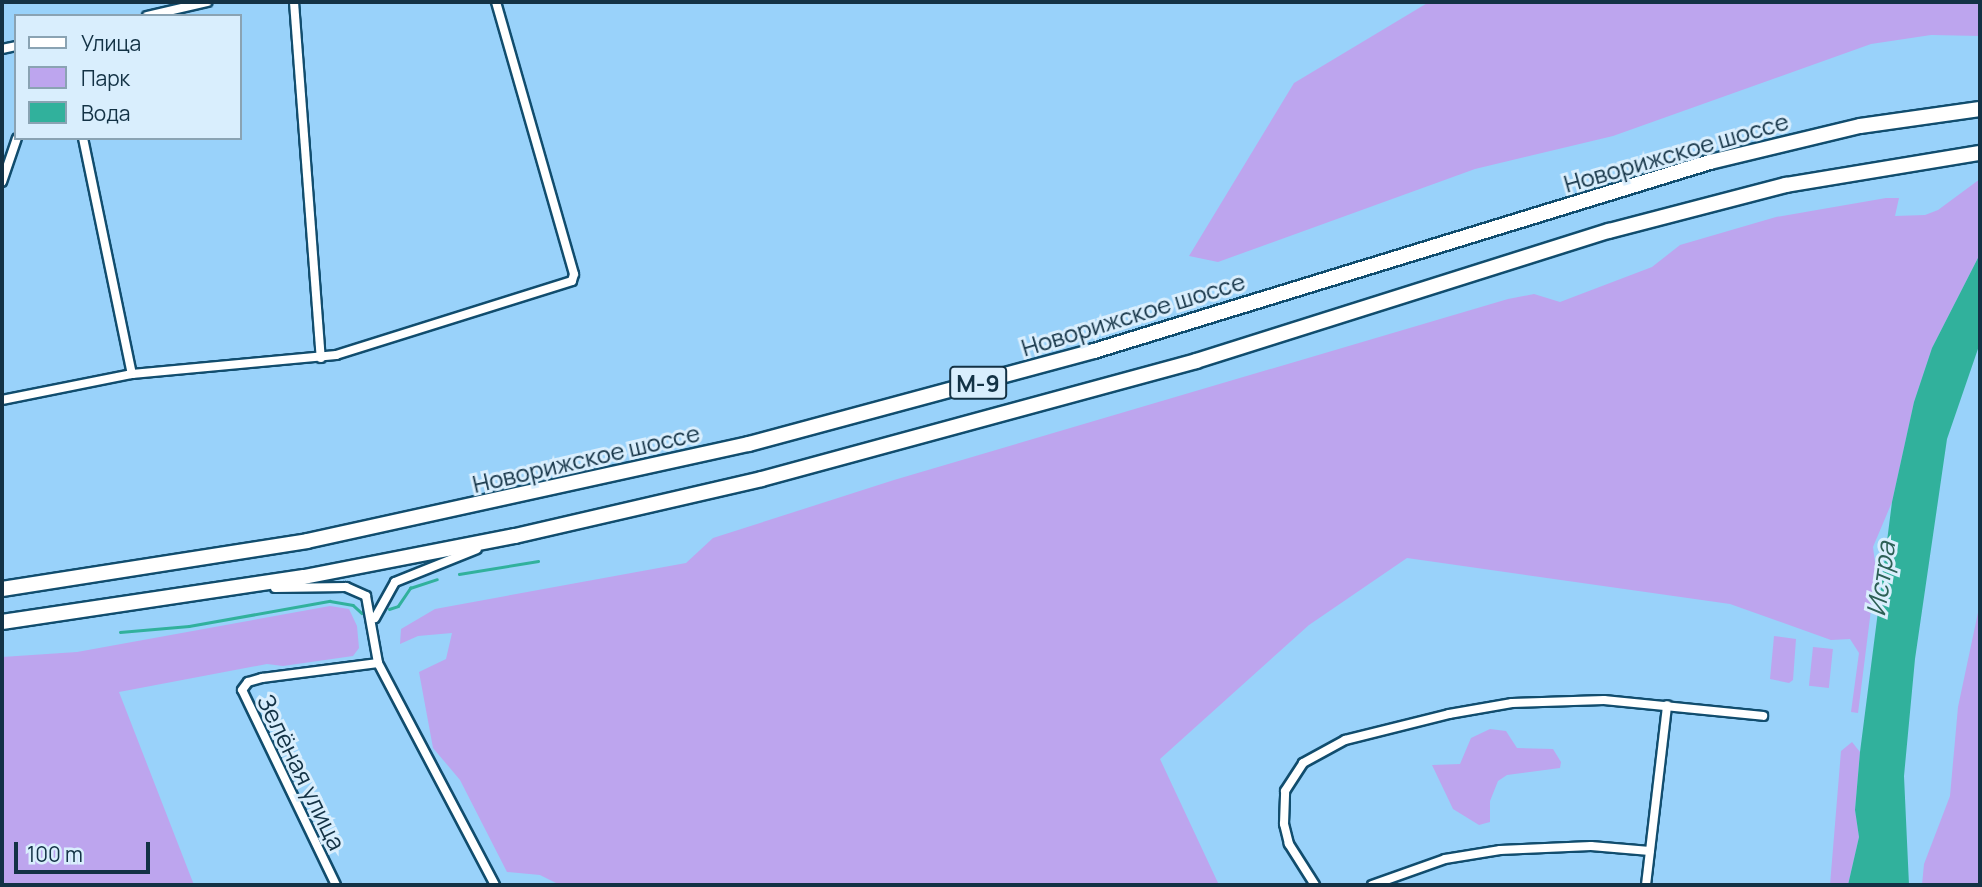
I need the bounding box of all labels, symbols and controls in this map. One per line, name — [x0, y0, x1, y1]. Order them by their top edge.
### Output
legend — [14, 14, 242, 140]
text: Улица — [81, 29, 141, 57]
text: Парк — [81, 64, 130, 92]
text: Вода — [81, 99, 131, 127]
street label: Новорижское шоссе — [1560, 106, 1792, 198]
street label: Новорижское шоссе — [1018, 266, 1248, 362]
road number: М-9 — [948, 364, 1008, 402]
street label: Новорижское шоссе — [470, 418, 702, 498]
water label: Истра — [1860, 540, 1902, 618]
street label: Зелёная улица — [252, 689, 352, 855]
scale bar — [18, 828, 154, 872]
text: 100 m — [27, 840, 83, 868]

